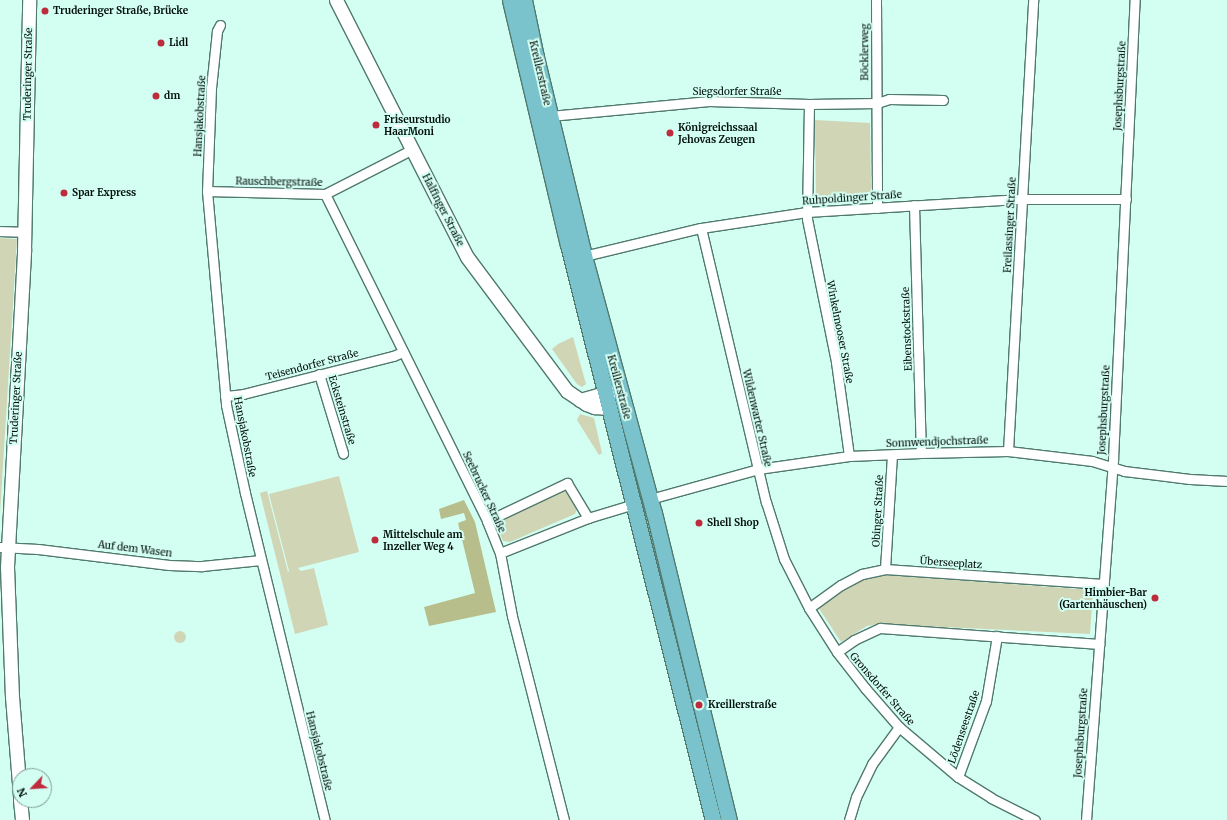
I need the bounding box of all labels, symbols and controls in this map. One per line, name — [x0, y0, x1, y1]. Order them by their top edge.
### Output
place label: Truderinger Straße, Brücke — [53, 5, 188, 17]
marker: Truderinger Straße, Brücke — [40, 6, 50, 16]
street label: Böcklerweg — [859, 23, 871, 81]
street label: Truderinger Straße — [21, 28, 35, 120]
place label: Lidl — [169, 37, 188, 49]
marker: Lidl — [156, 38, 166, 48]
street label: Kreillerstraße — [527, 39, 553, 107]
street label: Josephsburgstraße — [1112, 41, 1128, 131]
street label: Hansjakobstraße — [192, 75, 208, 157]
street label: Siegsdorfer Straße — [693, 86, 781, 98]
place label: dm — [164, 90, 180, 102]
marker: dm — [151, 91, 161, 101]
place label: Friseurstudio HaarMoni — [384, 113, 451, 136]
marker: Friseurstudio HaarMoni — [371, 120, 381, 130]
place label: Königreichssaal Jehovas Zeugen — [678, 121, 757, 144]
marker: Königreichssaal Jehovas Zeugen — [665, 128, 675, 138]
street label: Halfinger Straße — [420, 172, 466, 248]
street label: Rauschbergstraße — [235, 175, 323, 189]
street label: Freilassinger Straße — [1001, 177, 1019, 273]
place label: Spar Express — [72, 187, 136, 199]
marker: Spar Express — [59, 188, 69, 198]
street label: Ruhpoldinger Straße — [802, 189, 902, 207]
street label: Winkelmooser Straße — [824, 280, 856, 384]
street label: Eibenstockstraße — [900, 287, 914, 371]
street label: Teisendorfer Straße — [264, 347, 360, 383]
street label: Truderinger Straße — [8, 351, 24, 445]
street label: Kreillerstraße — [605, 354, 633, 420]
street label: Josephsburgstraße — [1096, 365, 1112, 455]
street label: Wildenwarter Straße — [740, 368, 774, 468]
street label: Ecksteinstraße — [326, 374, 358, 446]
street label: Hansjakobstraße — [231, 396, 259, 478]
street label: Sonnwendjochstraße — [886, 434, 988, 450]
street label: Seebrucker Straße — [460, 450, 508, 534]
street label: Obinger Straße — [870, 475, 886, 547]
place label: Shell Shop — [707, 517, 759, 529]
marker: Shell Shop — [694, 518, 704, 528]
place label: Mittelschule am Inzeller Weg 4 — [383, 528, 463, 552]
marker: Mittelschule am Inzeller Weg 4 — [370, 535, 380, 545]
street label: Auf dem Wasen — [97, 539, 173, 559]
street label: Überseeplatz — [919, 555, 983, 571]
place label: Himbier-Bar (Gartenhäuschen) — [1059, 586, 1147, 610]
marker: Himbier-Bar (Gartenhäuschen) — [1150, 593, 1160, 603]
street label: Gronsdorfer Straße — [847, 650, 917, 728]
street label: Josephsburgstraße — [1072, 688, 1090, 778]
street label: Lödenseestraße — [946, 689, 982, 765]
marker: Kreillerstraße — [693, 699, 705, 711]
place label: Kreillerstraße — [708, 699, 777, 711]
street label: Hansjakobstraße — [303, 710, 335, 792]
north arrow — [12, 768, 52, 808]
text: N — [14, 786, 30, 800]

